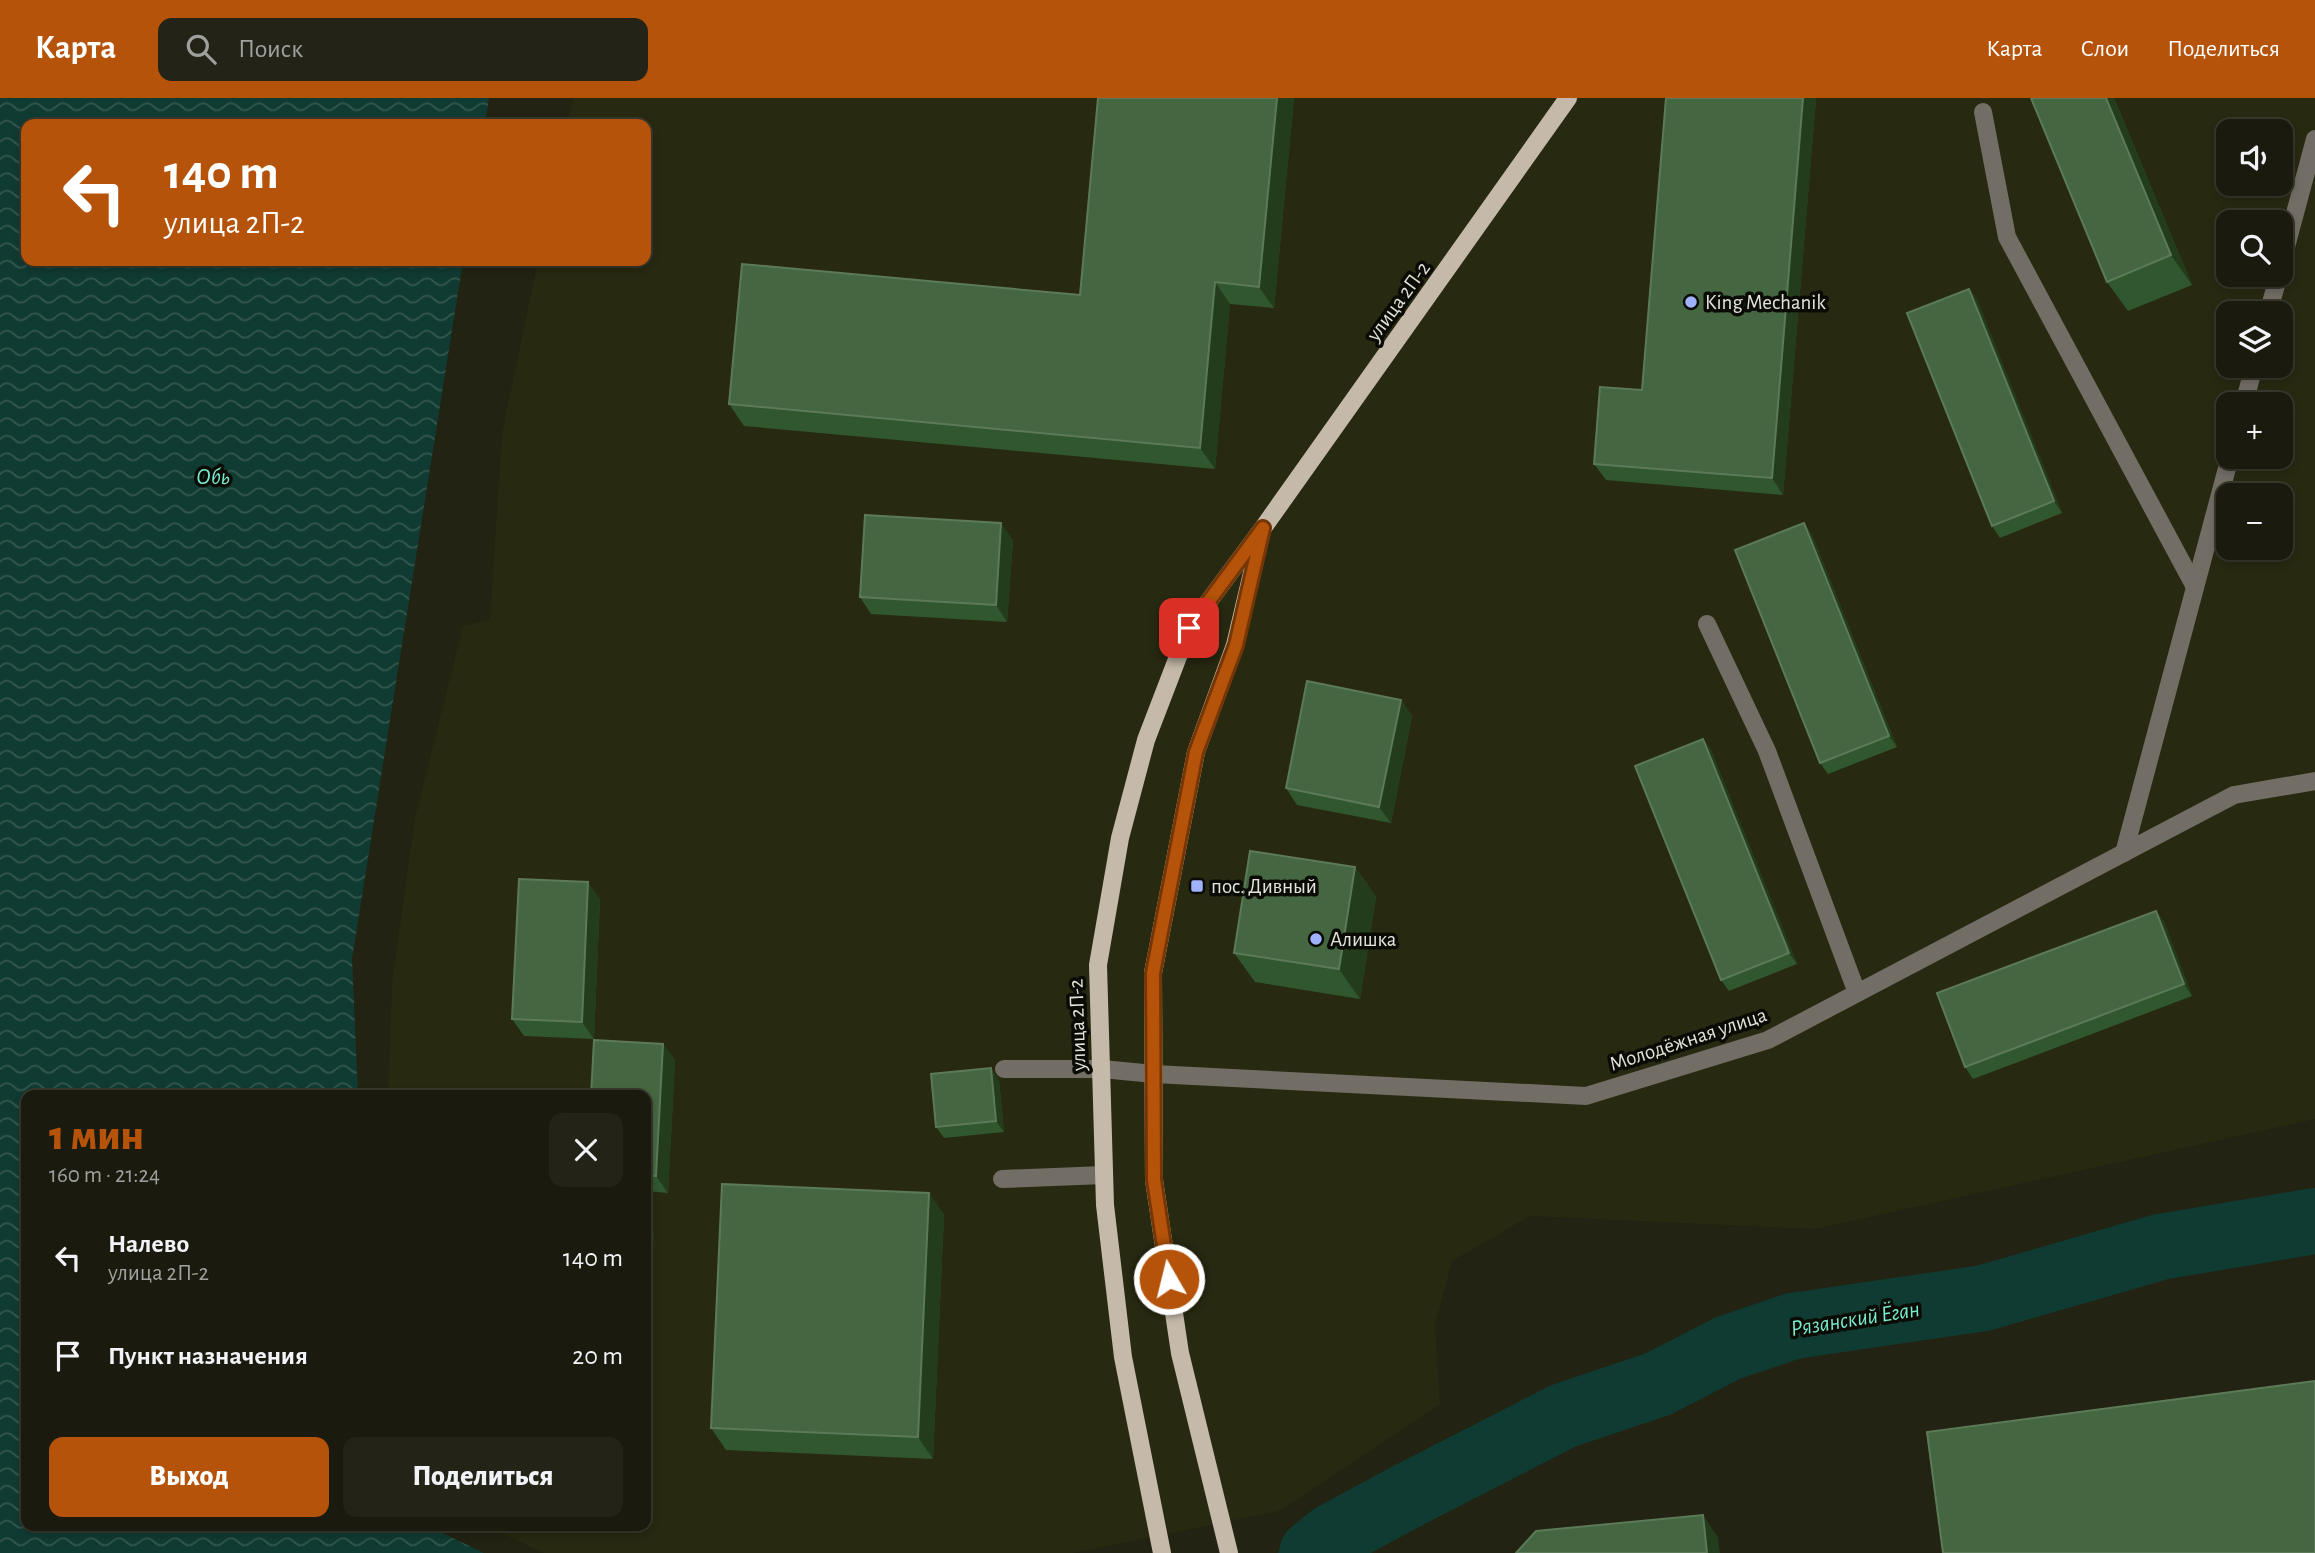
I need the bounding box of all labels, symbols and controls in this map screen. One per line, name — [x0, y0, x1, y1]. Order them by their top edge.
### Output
search box — [158, 18, 648, 81]
icon: search — [182, 30, 220, 68]
text: Карта — [35, 32, 116, 65]
text: Поиск — [238, 36, 303, 62]
text: Карта — [1986, 37, 2042, 61]
text: Слои — [2080, 37, 2129, 61]
text: Поделиться — [2167, 37, 2280, 61]
map controls — [2216, 119, 2293, 560]
button: sound — [2216, 119, 2293, 196]
icon: left — [49, 147, 140, 238]
text: 140 m — [164, 149, 279, 198]
text: улица 2П-2 — [164, 207, 305, 239]
button: search — [2216, 210, 2293, 287]
street label: улица 2П-2 — [1362, 258, 1434, 346]
place label: King Mechanik — [1705, 292, 1826, 313]
marker: King Mechanik — [1683, 294, 1699, 310]
button: layers — [2216, 301, 2293, 378]
button: + — [2216, 392, 2293, 469]
water label: Обь — [196, 466, 230, 489]
button: − — [2216, 483, 2293, 560]
pin — [1159, 598, 1219, 658]
icon: arrive — [1170, 609, 1208, 647]
place label: пос. Дивный — [1211, 876, 1317, 897]
marker: пос. Дивный — [1189, 878, 1205, 894]
place label: Алишка — [1330, 929, 1397, 950]
marker: Алишка — [1308, 931, 1324, 947]
street label: улица 2П-2 — [1065, 978, 1090, 1072]
street label: Молодёжная улица — [1607, 1004, 1770, 1075]
button: close — [549, 1113, 623, 1187]
text: 1 мин — [49, 1115, 144, 1157]
text: 160 m · 21:24 — [49, 1164, 160, 1187]
text: Налево — [108, 1231, 189, 1257]
icon: left — [49, 1239, 87, 1277]
position arrow — [1132, 1242, 1206, 1316]
text: 140 m — [563, 1245, 623, 1271]
text: улица 2П-2 — [108, 1262, 209, 1285]
water label: Рязанский Ёган — [1789, 1296, 1921, 1341]
icon: arrive — [49, 1337, 87, 1375]
text: Пункт назначения — [108, 1343, 308, 1369]
text: 20 m — [572, 1343, 623, 1369]
button: Выход — [49, 1437, 329, 1517]
button: Поделиться — [343, 1437, 623, 1517]

